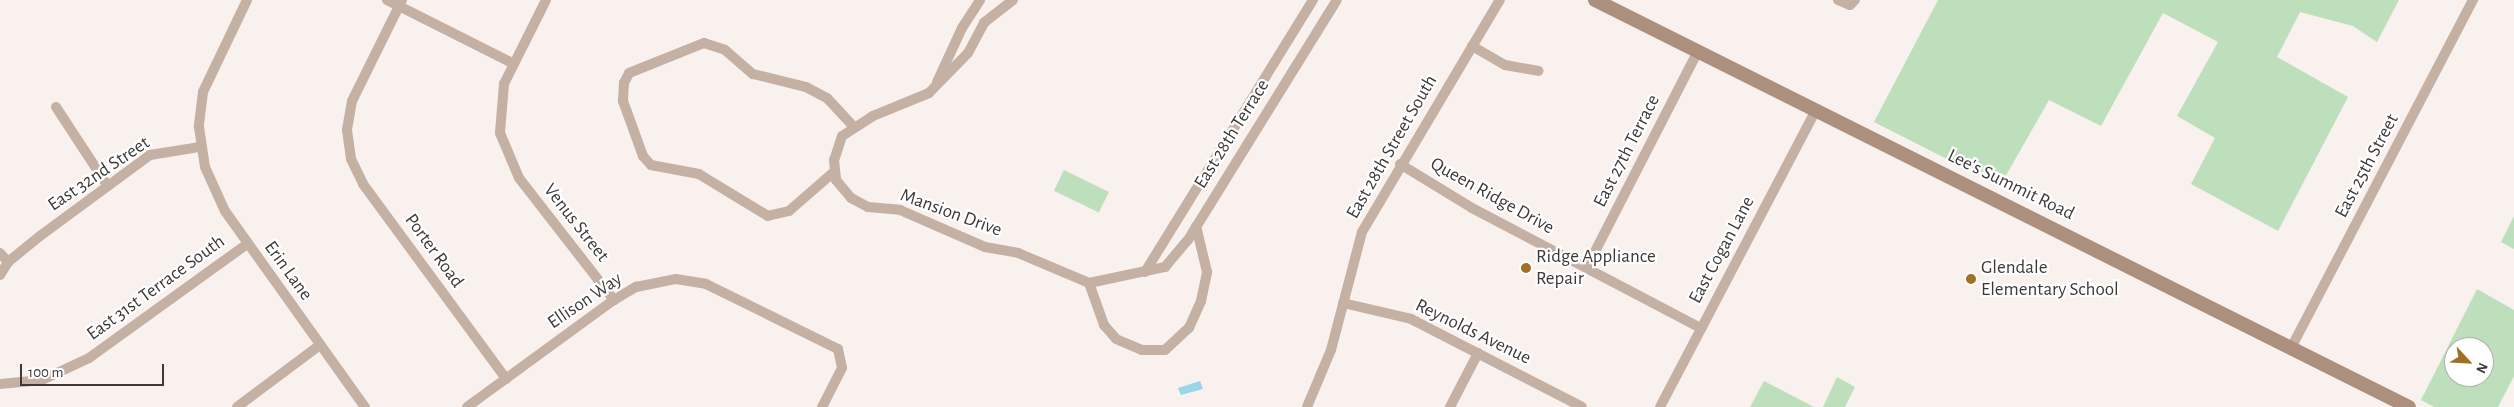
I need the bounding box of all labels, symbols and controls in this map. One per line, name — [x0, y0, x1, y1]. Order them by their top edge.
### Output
street label: East 28th Street South — [1342, 71, 1442, 223]
street label: East 28th Terrace — [1189, 75, 1275, 193]
street label: East 27th Terrace — [1589, 91, 1665, 211]
street label: East 25th Street — [2330, 110, 2404, 222]
street label: East 32nd Street — [44, 132, 154, 216]
street label: Lee's Summit Road — [1944, 144, 2078, 226]
street label: Queen Ridge Drive — [1426, 153, 1558, 239]
street label: Venus Street — [538, 179, 614, 267]
street label: Mansion Drive — [897, 184, 1005, 242]
street label: East Cogan Lane — [1684, 192, 1760, 308]
street label: Porter Road — [400, 210, 468, 292]
street label: East 31st Terrace South — [83, 230, 229, 346]
street label: Erin Lane — [259, 237, 317, 305]
place label: Ridge Appliance Repair — [1536, 246, 1656, 290]
place label: Glendale Elementary School — [1981, 257, 2119, 301]
marker: Ridge Appliance Repair — [1520, 262, 1532, 274]
street label: Ellison Way — [543, 268, 627, 334]
marker: Glendale Elementary School — [1965, 273, 1977, 285]
street label: Reynolds Avenue — [1411, 294, 1535, 370]
north arrow — [2444, 337, 2494, 387]
scale bar — [22, 354, 166, 386]
text: N — [2473, 361, 2490, 375]
text: 100 m — [28, 365, 63, 380]

